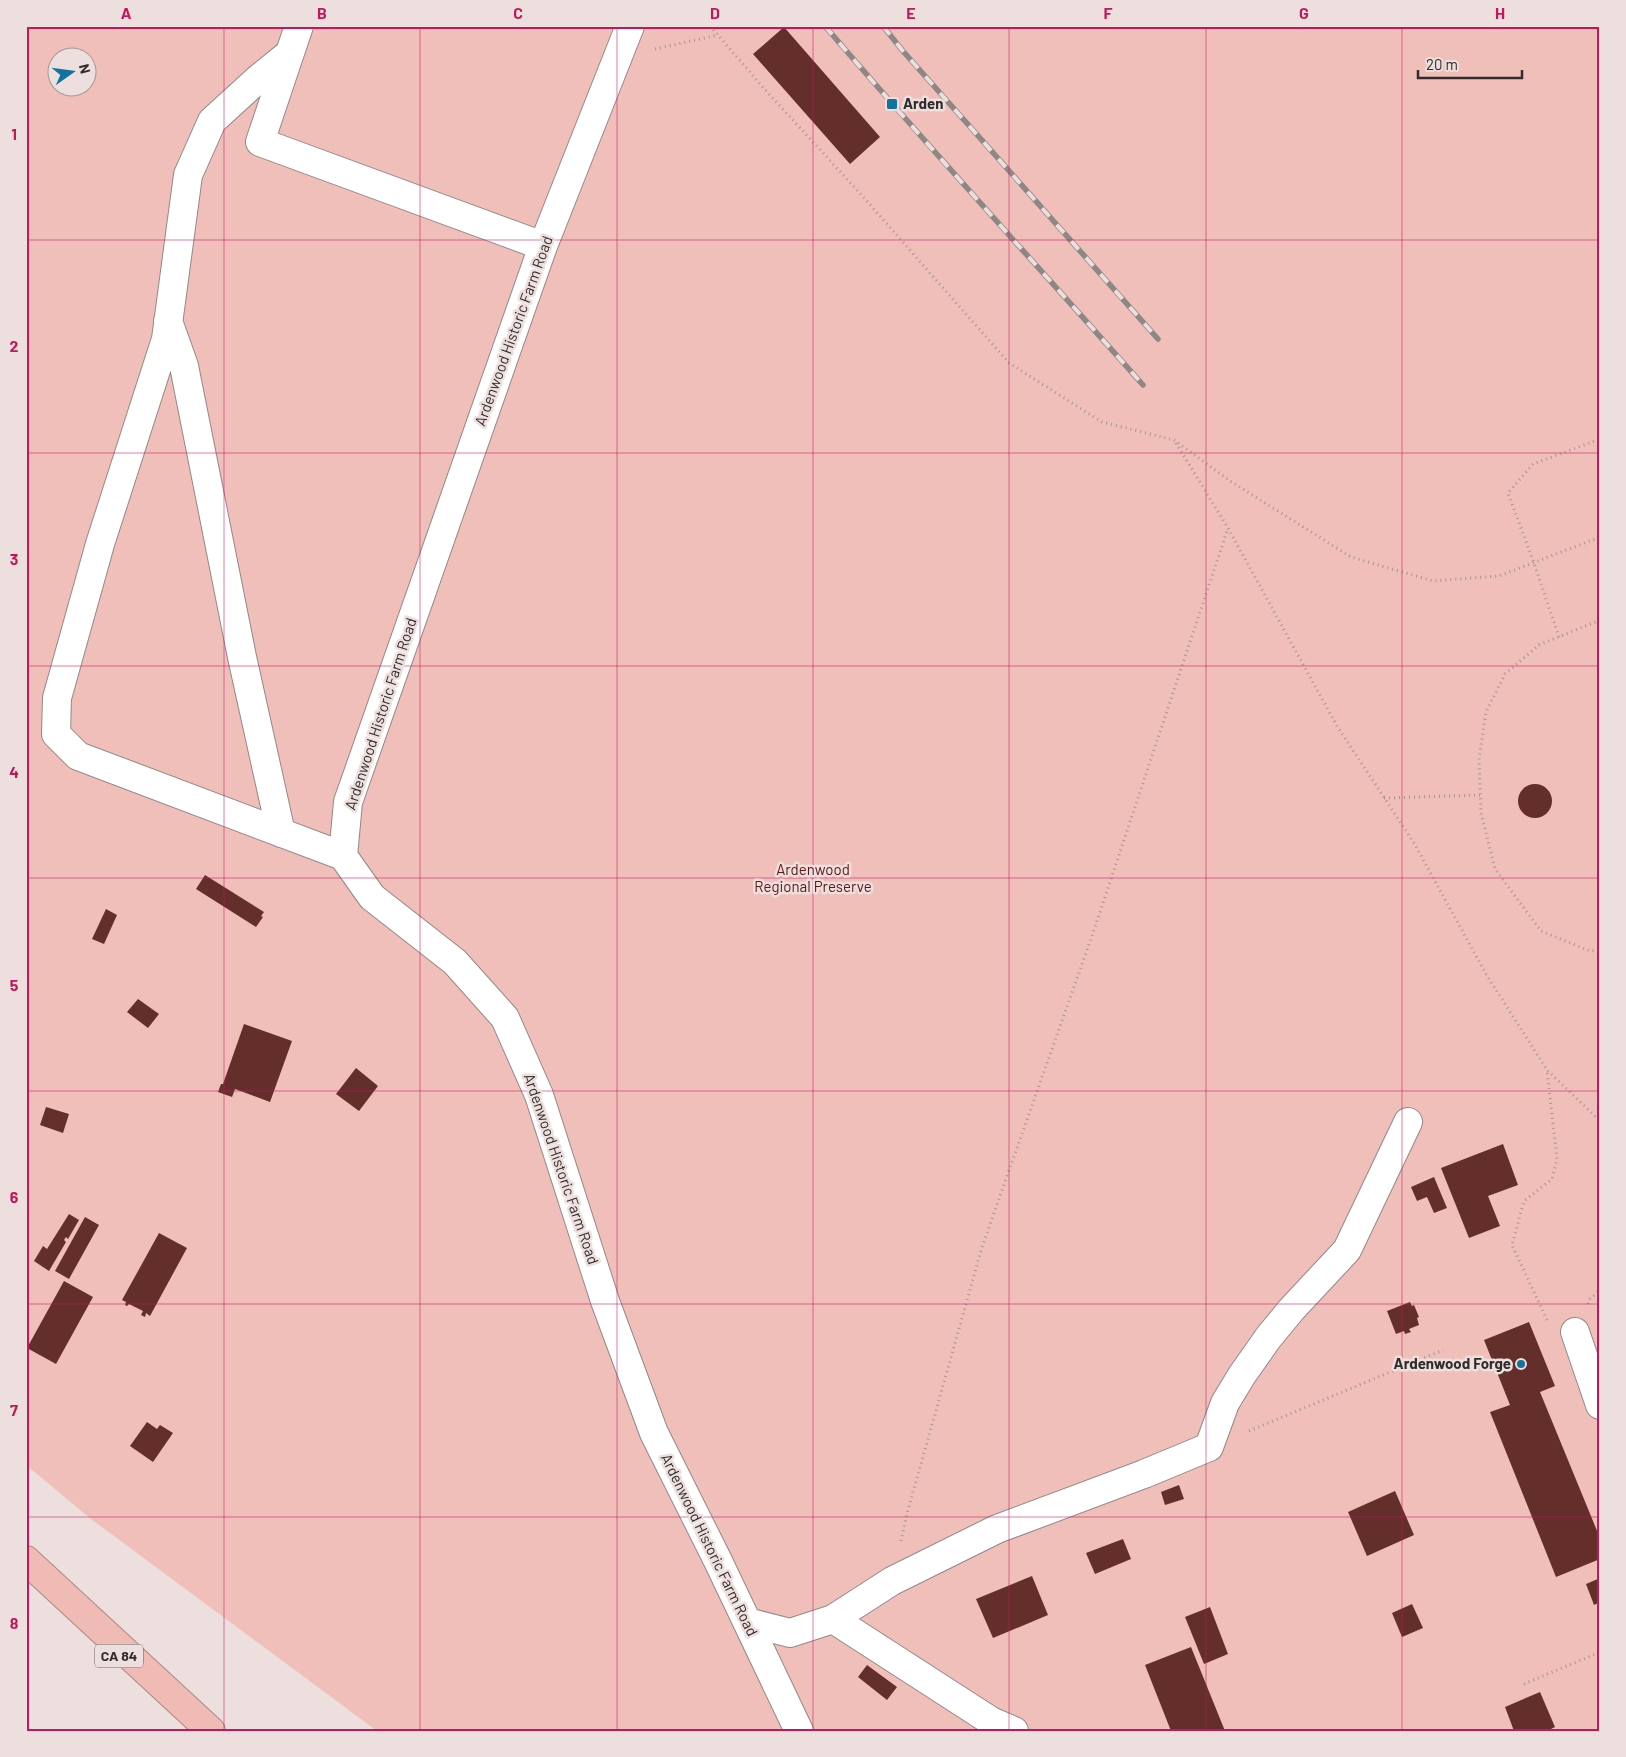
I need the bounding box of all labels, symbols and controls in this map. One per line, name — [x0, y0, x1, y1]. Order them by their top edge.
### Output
text: A — [121, 3, 132, 22]
text: B — [317, 3, 327, 22]
text: C — [513, 3, 523, 22]
text: D — [710, 3, 720, 22]
text: E — [906, 3, 916, 22]
text: F — [1104, 3, 1113, 22]
text: G — [1299, 3, 1309, 22]
text: H — [1495, 3, 1505, 22]
north arrow — [48, 48, 98, 98]
scale bar — [1418, 48, 1522, 80]
text: 20 m — [1426, 55, 1458, 73]
text: N — [76, 62, 94, 75]
place label: Arden — [903, 94, 944, 112]
marker: Arden — [885, 97, 899, 111]
text: 1 — [11, 124, 17, 143]
street label: Ardenwood Historic Farm Road — [470, 233, 556, 428]
text: 2 — [10, 336, 19, 355]
text: 3 — [10, 549, 18, 568]
street label: Ardenwood Historic Farm Road — [340, 615, 420, 812]
text: 4 — [9, 762, 19, 781]
park label: Ardenwood Regional Preserve — [754, 860, 872, 895]
text: 5 — [10, 975, 19, 994]
street label: Ardenwood Historic Farm Road — [521, 1071, 603, 1267]
text: 6 — [10, 1187, 19, 1206]
place label: Ardenwood Forge — [1394, 1354, 1511, 1372]
marker: Ardenwood Forge — [1515, 1358, 1527, 1370]
text: 7 — [10, 1400, 18, 1419]
street label: Ardenwood Historic Farm Road — [658, 1450, 762, 1639]
text: 8 — [10, 1613, 19, 1632]
road number: CA 84 — [95, 1644, 143, 1668]

